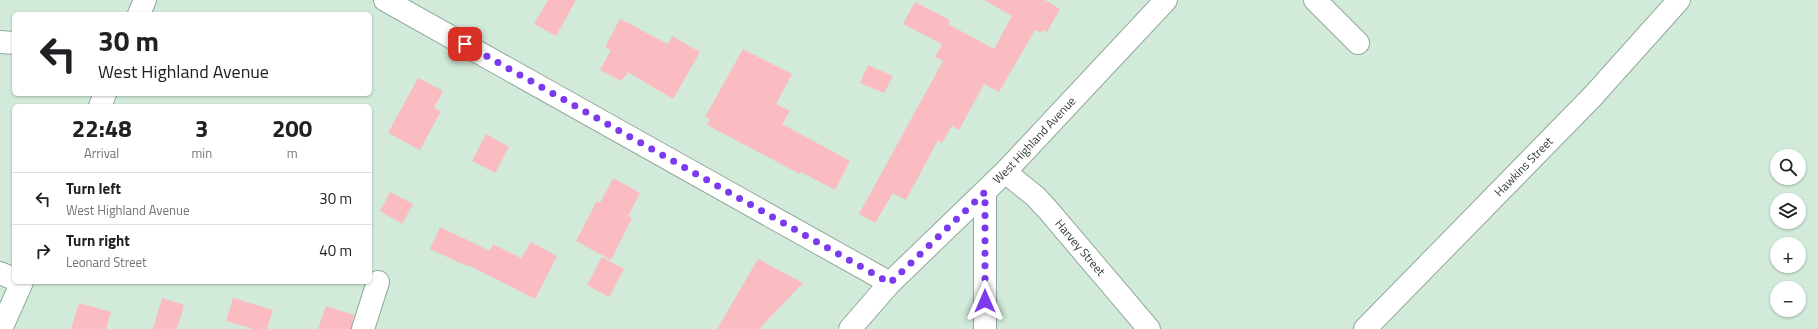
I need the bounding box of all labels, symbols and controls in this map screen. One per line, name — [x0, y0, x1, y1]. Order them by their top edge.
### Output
text: 30 m — [98, 19, 159, 62]
pin — [448, 27, 482, 61]
icon: left — [32, 28, 84, 80]
icon: arrive — [454, 33, 476, 55]
text: West Highland Avenue — [98, 58, 269, 85]
street label: West Highland Avenue — [988, 92, 1080, 188]
text: 22:48 — [72, 110, 132, 146]
text: 3 — [195, 110, 209, 146]
text: 200 — [272, 110, 312, 146]
street label: Hawkins Street — [1490, 132, 1558, 201]
text: Arrival — [84, 143, 119, 163]
text: min — [191, 143, 212, 163]
text: m — [287, 143, 298, 163]
map controls — [1770, 149, 1806, 317]
button: search — [1770, 149, 1806, 185]
text: Turn left — [66, 177, 121, 200]
text: 30 m — [319, 187, 352, 210]
icon: left — [32, 188, 54, 210]
button: layers — [1770, 193, 1806, 229]
text: West Highland Avenue — [66, 200, 189, 220]
street label: Harvey Street — [1051, 215, 1111, 281]
text: Turn right — [66, 229, 130, 252]
button: + — [1770, 237, 1806, 273]
text: 40 m — [319, 239, 352, 262]
icon: right — [32, 240, 54, 262]
text: Leonard Street — [66, 252, 147, 272]
position arrow — [964, 280, 1006, 322]
button: − — [1770, 281, 1806, 317]

